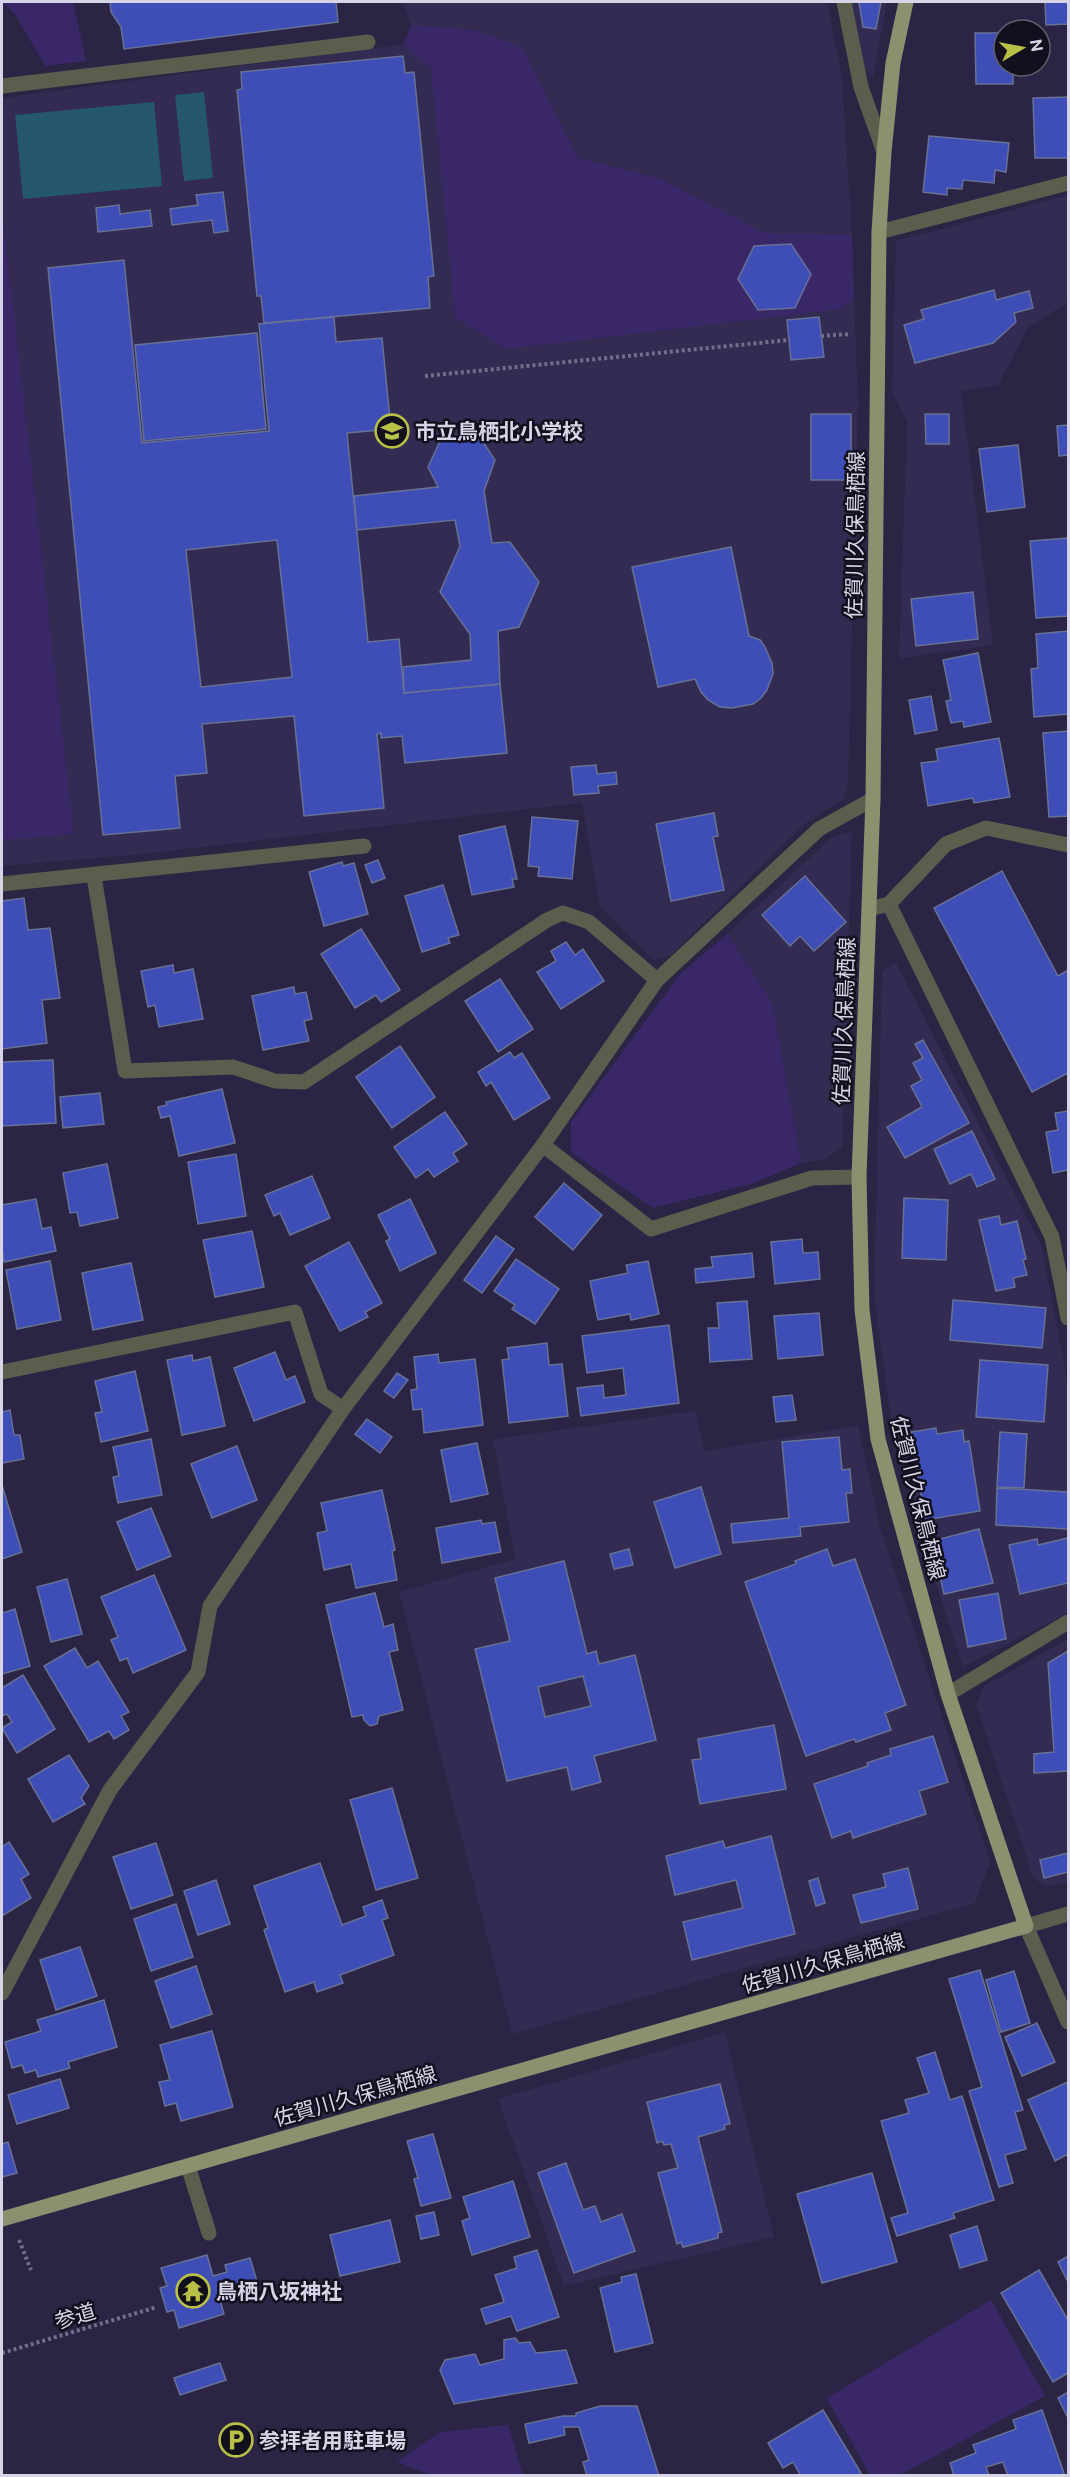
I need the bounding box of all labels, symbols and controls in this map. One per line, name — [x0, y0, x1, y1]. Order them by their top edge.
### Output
north arrow — [992, 18, 1052, 78]
text: N — [1026, 38, 1047, 53]
school or university icon: 市立鳥栖北小学校 — [374, 413, 410, 449]
place label: 市立鳥栖北小学校 — [415, 419, 583, 444]
street label: 佐賀川久保鳥栖線 — [841, 451, 869, 619]
street label: 佐賀川久保鳥栖線 — [829, 937, 859, 1105]
street label: 佐賀川久保鳥栖線 — [886, 1413, 950, 1583]
street label: 佐賀川久保鳥栖線 — [739, 1928, 907, 1998]
street label: 佐賀川久保鳥栖線 — [271, 2061, 439, 2131]
temple icon: 鳥栖八坂神社 — [175, 2273, 211, 2309]
place label: 鳥栖八坂神社 — [216, 2279, 342, 2304]
street label: 参道 — [51, 2298, 99, 2334]
parking icon: 参拝者用駐車場 — [218, 2422, 254, 2458]
place label: 参拝者用駐車場 — [259, 2428, 406, 2453]

